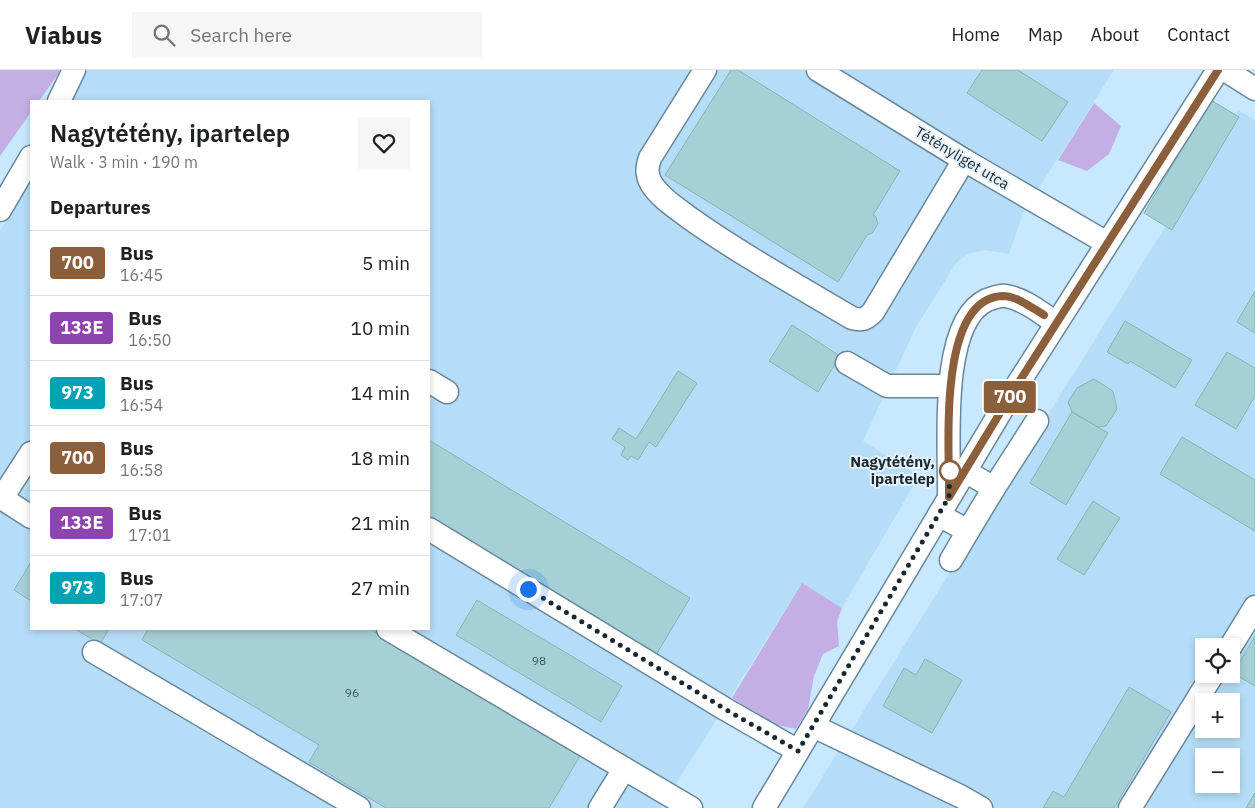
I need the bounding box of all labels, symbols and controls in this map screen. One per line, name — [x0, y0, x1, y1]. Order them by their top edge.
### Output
search box — [132, 12, 482, 57]
text: Viabus — [25, 19, 102, 51]
icon: search — [150, 21, 178, 49]
text: Search here — [190, 23, 292, 47]
text: Home — [952, 23, 1000, 46]
text: Map — [1028, 23, 1063, 46]
text: About — [1091, 23, 1139, 46]
text: Contact — [1167, 23, 1230, 46]
text: Nagytétény, ipartelep — [50, 117, 290, 149]
button: heart — [358, 117, 410, 169]
street label: Tétényliget utca — [911, 122, 1013, 193]
text: Walk · 3 min · 190 m — [50, 152, 198, 172]
text: Departures — [50, 195, 150, 219]
text: Bus — [120, 241, 154, 265]
text: 700 — [61, 251, 94, 274]
text: 5 min — [362, 251, 410, 275]
text: 16:45 — [120, 265, 163, 285]
text: Bus — [128, 306, 162, 330]
text: 133E — [60, 316, 103, 339]
text: 10 min — [351, 316, 410, 340]
text: 16:50 — [128, 330, 171, 350]
text: Bus — [120, 371, 154, 395]
text: 973 — [61, 381, 94, 404]
text: 14 min — [351, 381, 410, 405]
line badge: 700 — [981, 381, 1039, 413]
text: 700 — [994, 385, 1026, 408]
text: 16:54 — [120, 395, 163, 415]
text: Bus — [120, 436, 154, 460]
text: 700 — [61, 446, 94, 469]
text: 18 min — [351, 446, 410, 470]
place label: Nagytétény, ipartelep — [850, 452, 935, 488]
text: 16:58 — [120, 460, 163, 480]
marker: Nagytétény, ipartelep — [939, 460, 961, 482]
text: Bus — [128, 501, 162, 525]
text: 133E — [60, 511, 103, 534]
text: 21 min — [351, 511, 410, 535]
text: 17:01 — [128, 525, 171, 545]
text: Bus — [120, 566, 154, 590]
text: 973 — [61, 576, 94, 599]
text: 27 min — [351, 576, 410, 600]
your location — [516, 577, 541, 602]
text: 17:07 — [120, 590, 163, 610]
map controls — [1195, 638, 1240, 793]
button: locate — [1195, 638, 1240, 683]
house number: 98 — [532, 653, 546, 668]
house number: 96 — [345, 685, 359, 700]
button: + — [1195, 693, 1240, 738]
button: − — [1195, 748, 1240, 793]

